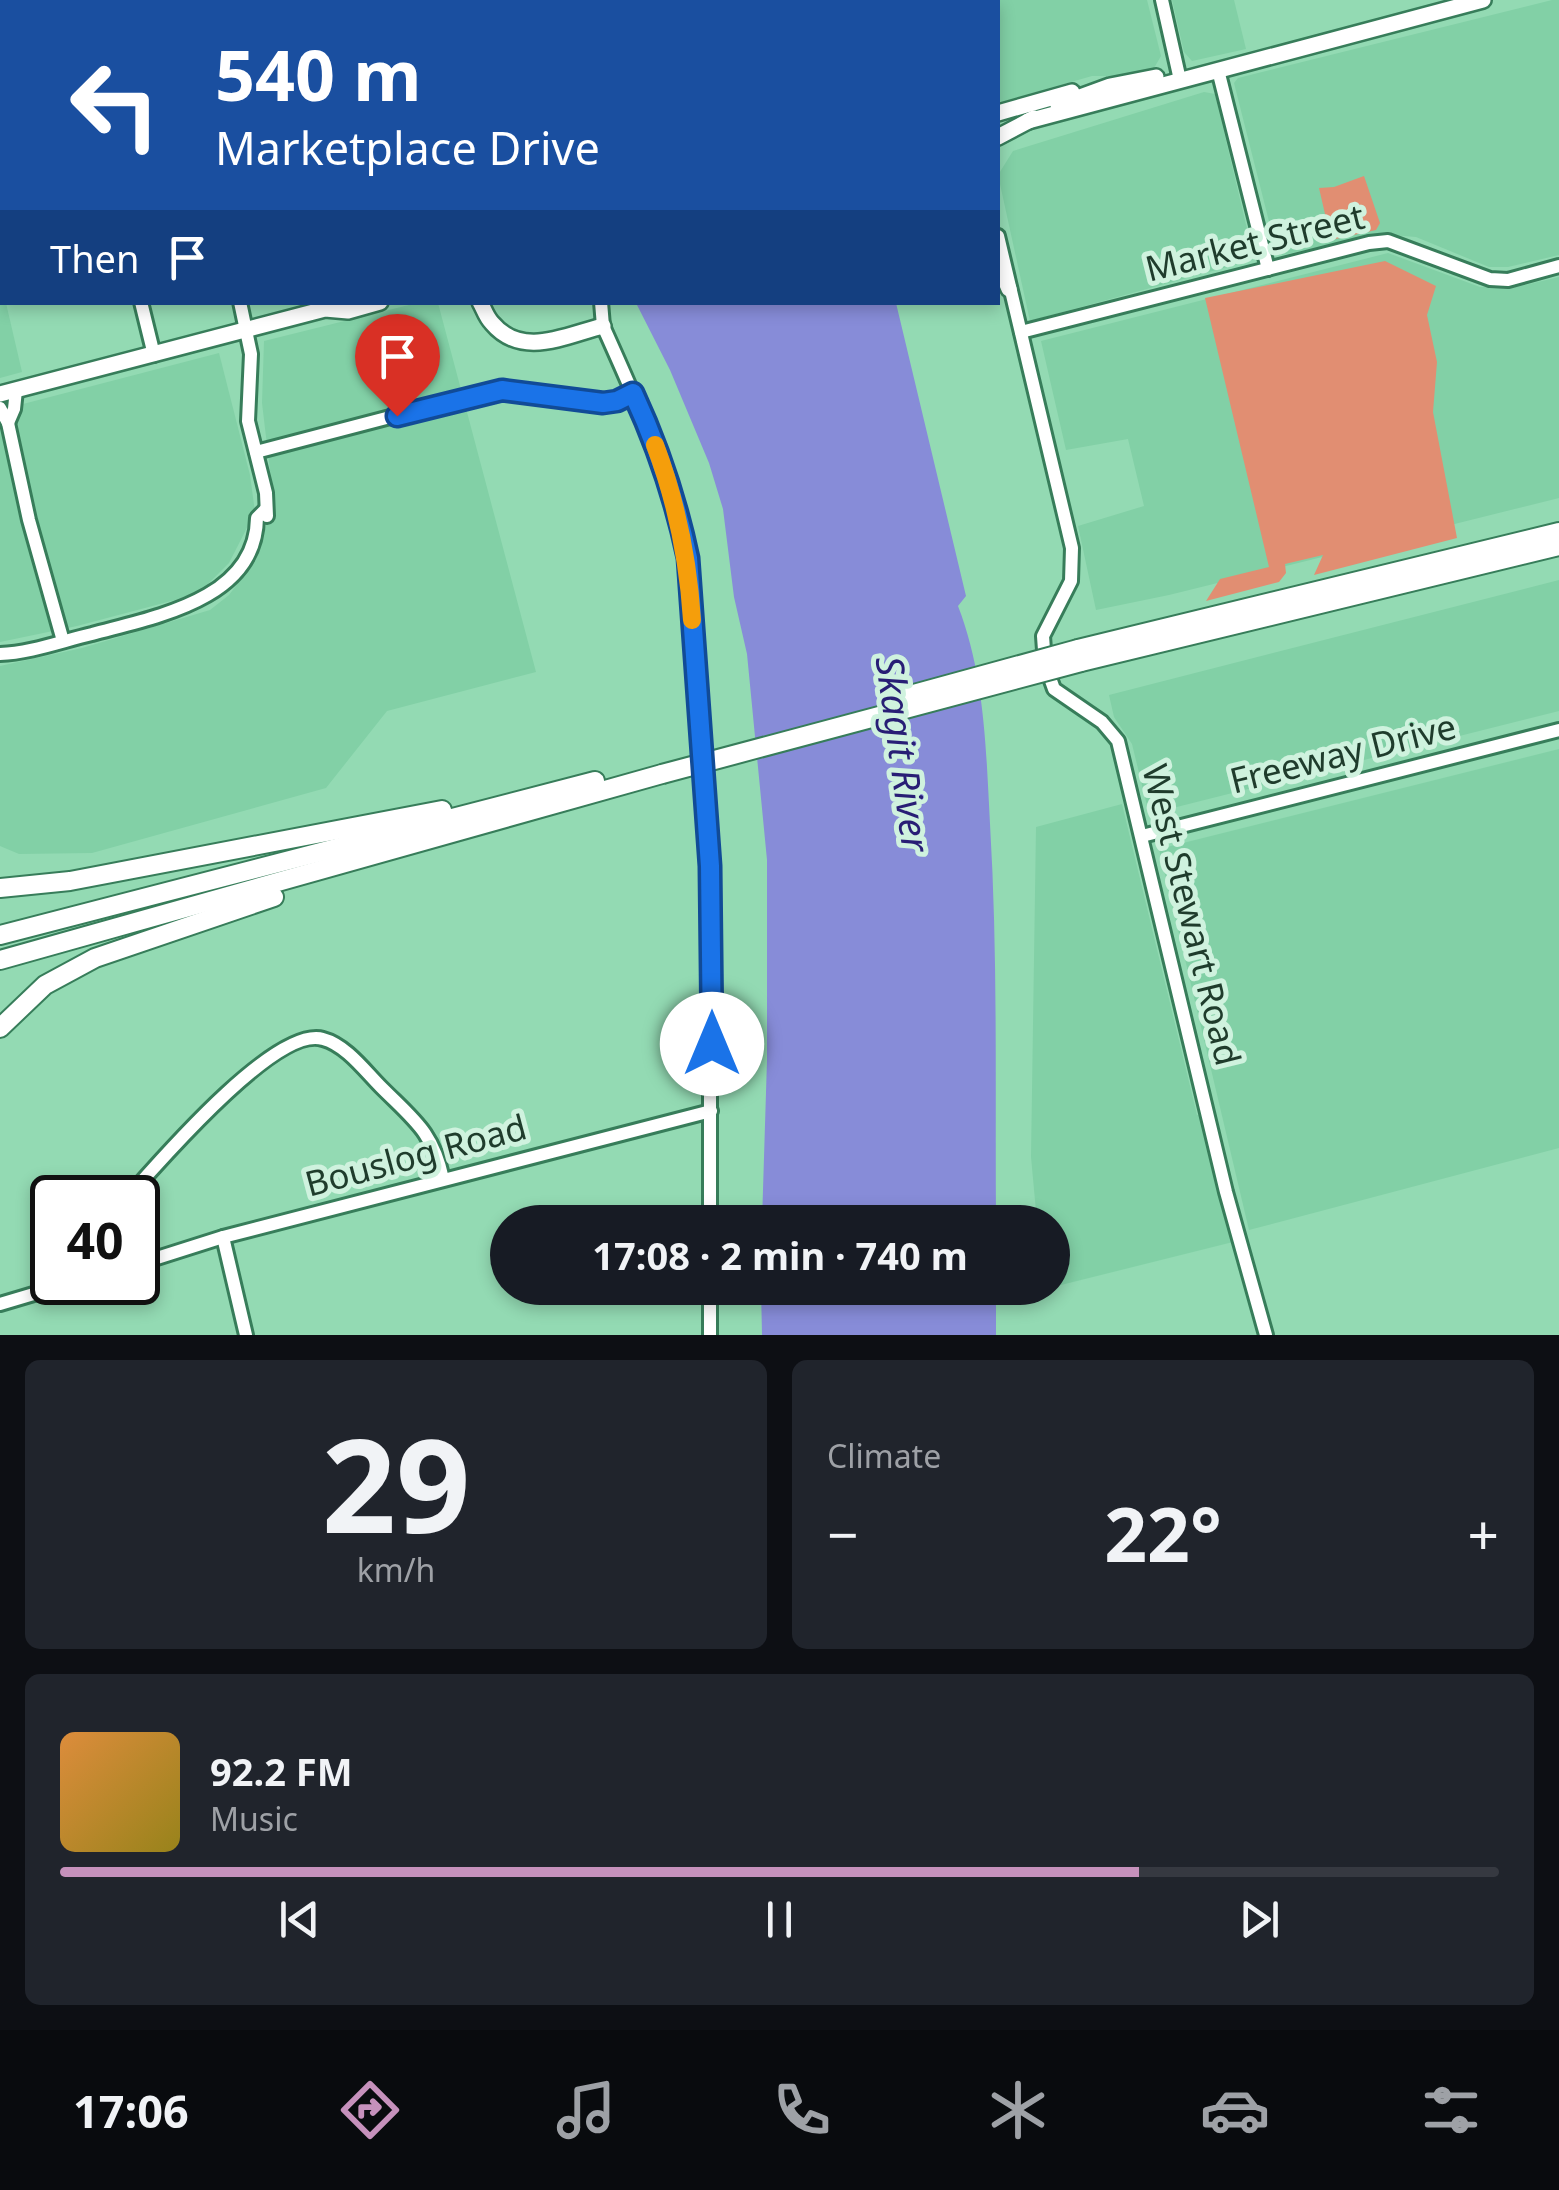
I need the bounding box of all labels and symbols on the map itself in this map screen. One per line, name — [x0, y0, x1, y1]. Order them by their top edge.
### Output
street label: Market Street — [1140, 192, 1369, 291]
pin — [355, 314, 440, 417]
water label: Skagit River — [865, 652, 944, 857]
street label: Freeway Drive — [1225, 702, 1461, 803]
street label: West Stewart Road — [1132, 759, 1253, 1070]
position arrow — [660, 992, 764, 1096]
street label: Bouslog Road — [300, 1102, 531, 1207]
speed limit sign: 40 — [30, 1175, 160, 1305]

